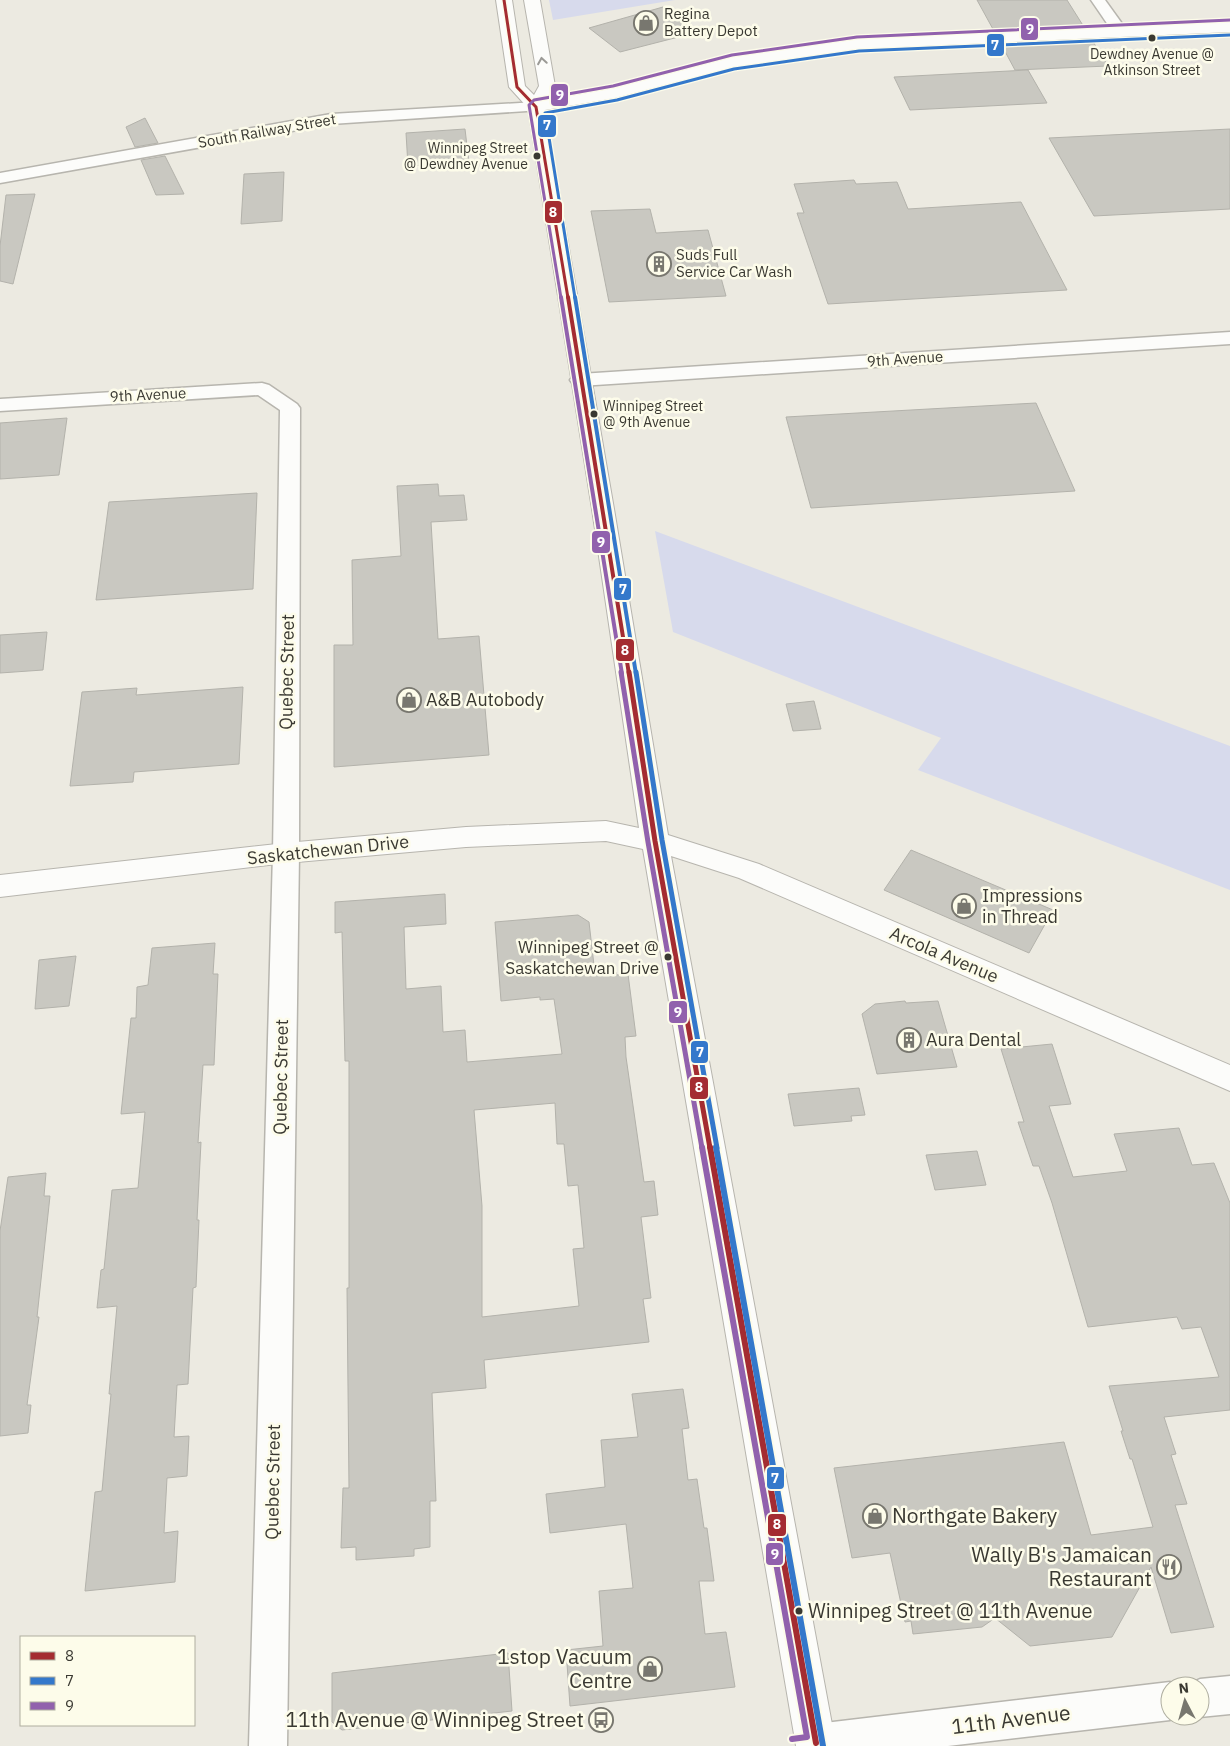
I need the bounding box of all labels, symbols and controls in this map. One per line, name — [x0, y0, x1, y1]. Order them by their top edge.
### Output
place label: Regina Battery Depot — [664, 4, 758, 40]
shop icon: Regina Battery Depot — [633, 10, 659, 36]
line badge: 9 — [1020, 17, 1039, 41]
text: 9 — [1026, 20, 1034, 38]
line badge: 7 — [986, 33, 1005, 57]
marker: Dewdney Avenue @ Atkinson Street — [1147, 33, 1157, 43]
text: 7 — [991, 36, 999, 54]
place label: Dewdney Avenue @ Atkinson Street — [1090, 45, 1214, 79]
one-way arrow — [538, 56, 548, 65]
line badge: 9 — [550, 83, 569, 107]
text: 9 — [556, 86, 564, 104]
street label: South Railway Street — [196, 109, 337, 152]
line badge: 7 — [537, 114, 557, 138]
text: 7 — [543, 116, 551, 134]
place label: Winnipeg Street @ Dewdney Avenue — [404, 139, 528, 173]
marker: Winnipeg Street @ Dewdney Avenue — [532, 151, 542, 161]
line badge: 8 — [544, 200, 563, 224]
text: 8 — [549, 203, 557, 221]
place label: Suds Full Service Car Wash — [676, 245, 792, 281]
building icon: Suds Full Service Car Wash — [646, 251, 672, 277]
street label: 9th Avenue — [866, 346, 944, 371]
street label: 9th Avenue — [109, 383, 187, 406]
place label: Winnipeg Street @ 9th Avenue — [603, 397, 703, 431]
marker: Winnipeg Street @ 9th Avenue — [589, 409, 599, 419]
line badge: 9 — [591, 530, 611, 554]
text: 9 — [597, 533, 605, 551]
line badge: 7 — [613, 577, 632, 601]
text: 7 — [619, 580, 627, 598]
street label: Quebec Street — [274, 614, 299, 730]
line badge: 8 — [615, 638, 635, 662]
text: 8 — [621, 641, 629, 659]
shop icon: A&B Autobody — [396, 687, 422, 713]
place label: A&B Autobody — [426, 688, 544, 711]
street label: Saskatchewan Drive — [246, 830, 410, 869]
place label: Impressions in Thread — [982, 884, 1083, 928]
shop icon: Impressions in Thread — [951, 893, 977, 919]
street label: Arcola Avenue — [886, 921, 1002, 988]
place label: Winnipeg Street @ Saskatchewan Drive — [505, 936, 659, 979]
marker: Winnipeg Street @ Saskatchewan Drive — [663, 952, 673, 962]
line badge: 9 — [668, 1000, 688, 1024]
text: 9 — [674, 1003, 682, 1021]
street label: Quebec Street — [268, 1019, 293, 1135]
building icon: Aura Dental — [896, 1027, 922, 1053]
place label: Aura Dental — [926, 1028, 1021, 1051]
line badge: 7 — [690, 1040, 709, 1064]
text: 7 — [696, 1043, 704, 1061]
line badge: 8 — [689, 1076, 709, 1100]
text: 8 — [695, 1078, 703, 1096]
street label: Quebec Street — [260, 1424, 285, 1540]
line badge: 7 — [766, 1466, 785, 1490]
text: 7 — [771, 1469, 779, 1487]
place label: Northgate Bakery — [892, 1501, 1058, 1529]
shop icon: Northgate Bakery — [862, 1503, 888, 1529]
line badge: 8 — [767, 1513, 787, 1537]
text: 8 — [773, 1515, 781, 1533]
place label: Wally B's Jamaican Restaurant — [971, 1540, 1152, 1592]
line badge: 9 — [765, 1542, 784, 1566]
text: 9 — [771, 1545, 779, 1563]
restaurant icon: Wally B's Jamaican Restaurant — [1156, 1554, 1182, 1580]
place label: Winnipeg Street @ 11th Avenue — [808, 1597, 1092, 1624]
marker: Winnipeg Street @ 11th Avenue — [794, 1606, 804, 1616]
legend — [20, 1636, 195, 1726]
place label: 1stop Vacuum Centre — [497, 1642, 632, 1694]
text: 8 — [65, 1646, 74, 1665]
shop icon: 1stop Vacuum Centre — [637, 1656, 663, 1682]
text: 7 — [65, 1671, 74, 1690]
north arrow — [1160, 1676, 1210, 1726]
text: N — [1178, 1679, 1190, 1698]
text: 9 — [65, 1696, 74, 1715]
street label: 11th Avenue — [950, 1698, 1072, 1740]
place label: 11th Avenue @ Winnipeg Street — [285, 1705, 584, 1733]
bus stop icon: 11th Avenue @ Winnipeg Street — [588, 1707, 614, 1733]

